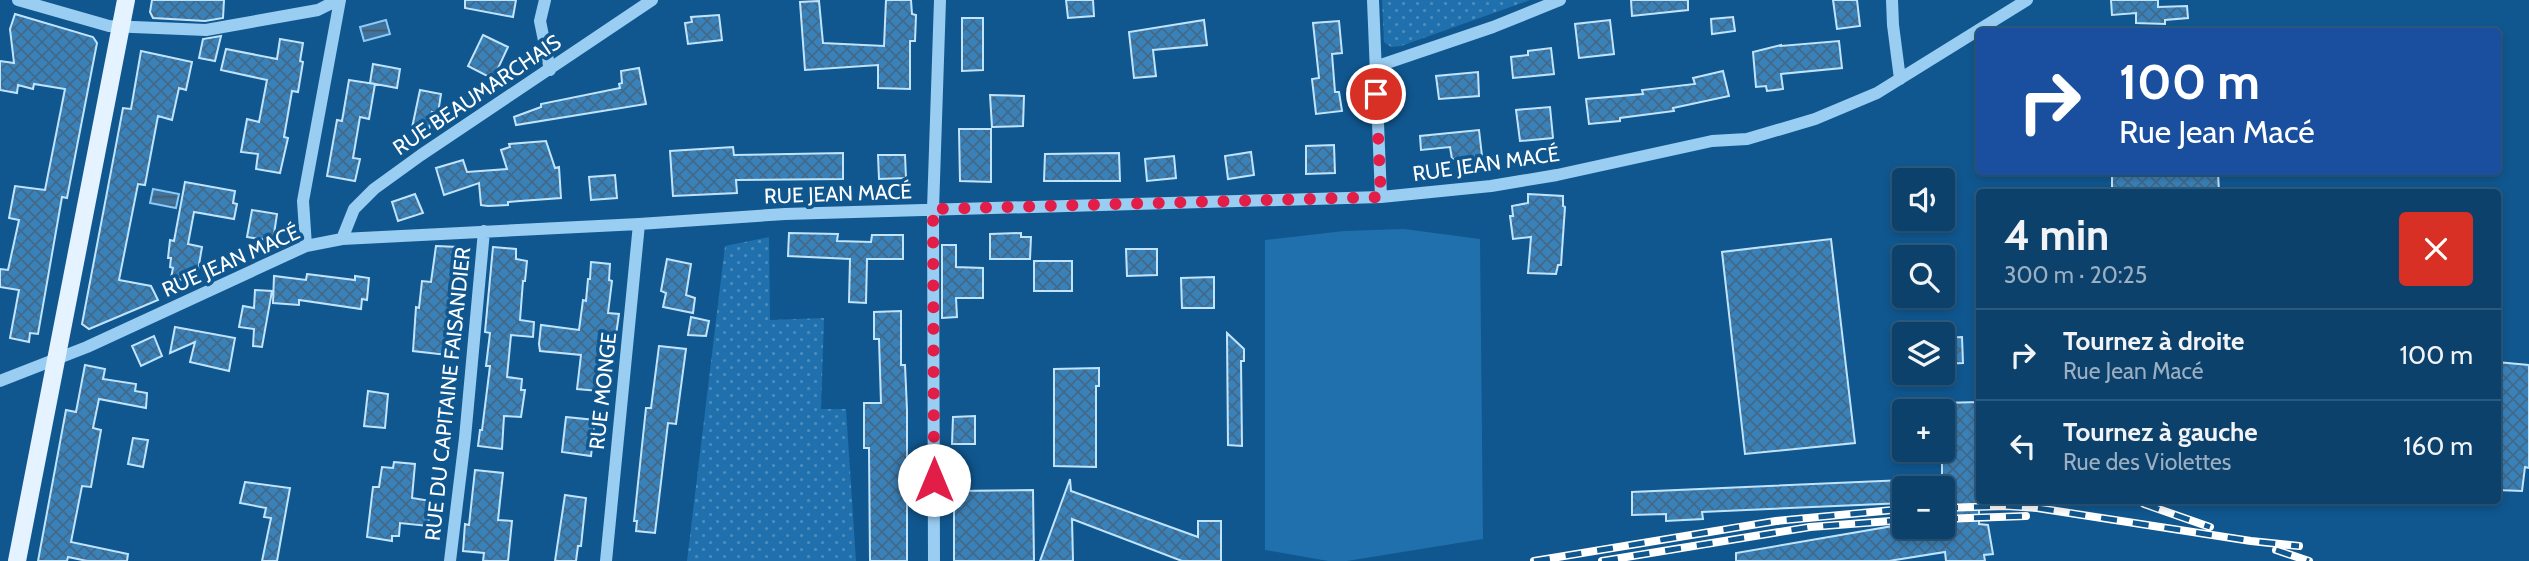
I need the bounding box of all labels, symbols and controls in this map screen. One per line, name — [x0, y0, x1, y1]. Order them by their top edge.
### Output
street label: RUE BEAUMARCHAIS — [388, 29, 565, 160]
text: 100 m — [2119, 52, 2260, 111]
icon: right — [2004, 56, 2095, 147]
pin — [1346, 64, 1406, 124]
icon: arrive — [1357, 75, 1395, 113]
text: Rue Jean Macé — [2119, 112, 2315, 151]
street label: RUE JEAN MACÉ — [1411, 141, 1561, 186]
map controls — [1892, 168, 1955, 539]
button: sound — [1892, 168, 1955, 231]
street label: RUE JEAN MACÉ — [764, 178, 912, 209]
text: 4 min — [2004, 209, 2109, 261]
button: close — [2399, 212, 2473, 286]
street label: RUE JEAN MACÉ — [158, 219, 303, 302]
button: search — [1892, 245, 1955, 308]
street label: RUE DU CAPITAINE FAISANDIER — [420, 246, 475, 542]
text: 300 m · 20:25 — [2004, 261, 2147, 289]
button: layers — [1892, 322, 1955, 385]
text: Tournez à droite — [2063, 325, 2245, 357]
street label: RUE MONGE — [584, 331, 621, 451]
icon: right — [2004, 336, 2042, 374]
text: 100 m — [2400, 339, 2473, 371]
text: Rue Jean Macé — [2063, 357, 2204, 385]
button: + — [1892, 399, 1955, 462]
text: Tournez à gauche — [2063, 416, 2258, 448]
icon: left — [2004, 427, 2042, 465]
text: 160 m — [2403, 430, 2473, 462]
position arrow — [897, 443, 971, 517]
text: Rue des Violettes — [2063, 448, 2231, 476]
button: − — [1892, 476, 1955, 539]

